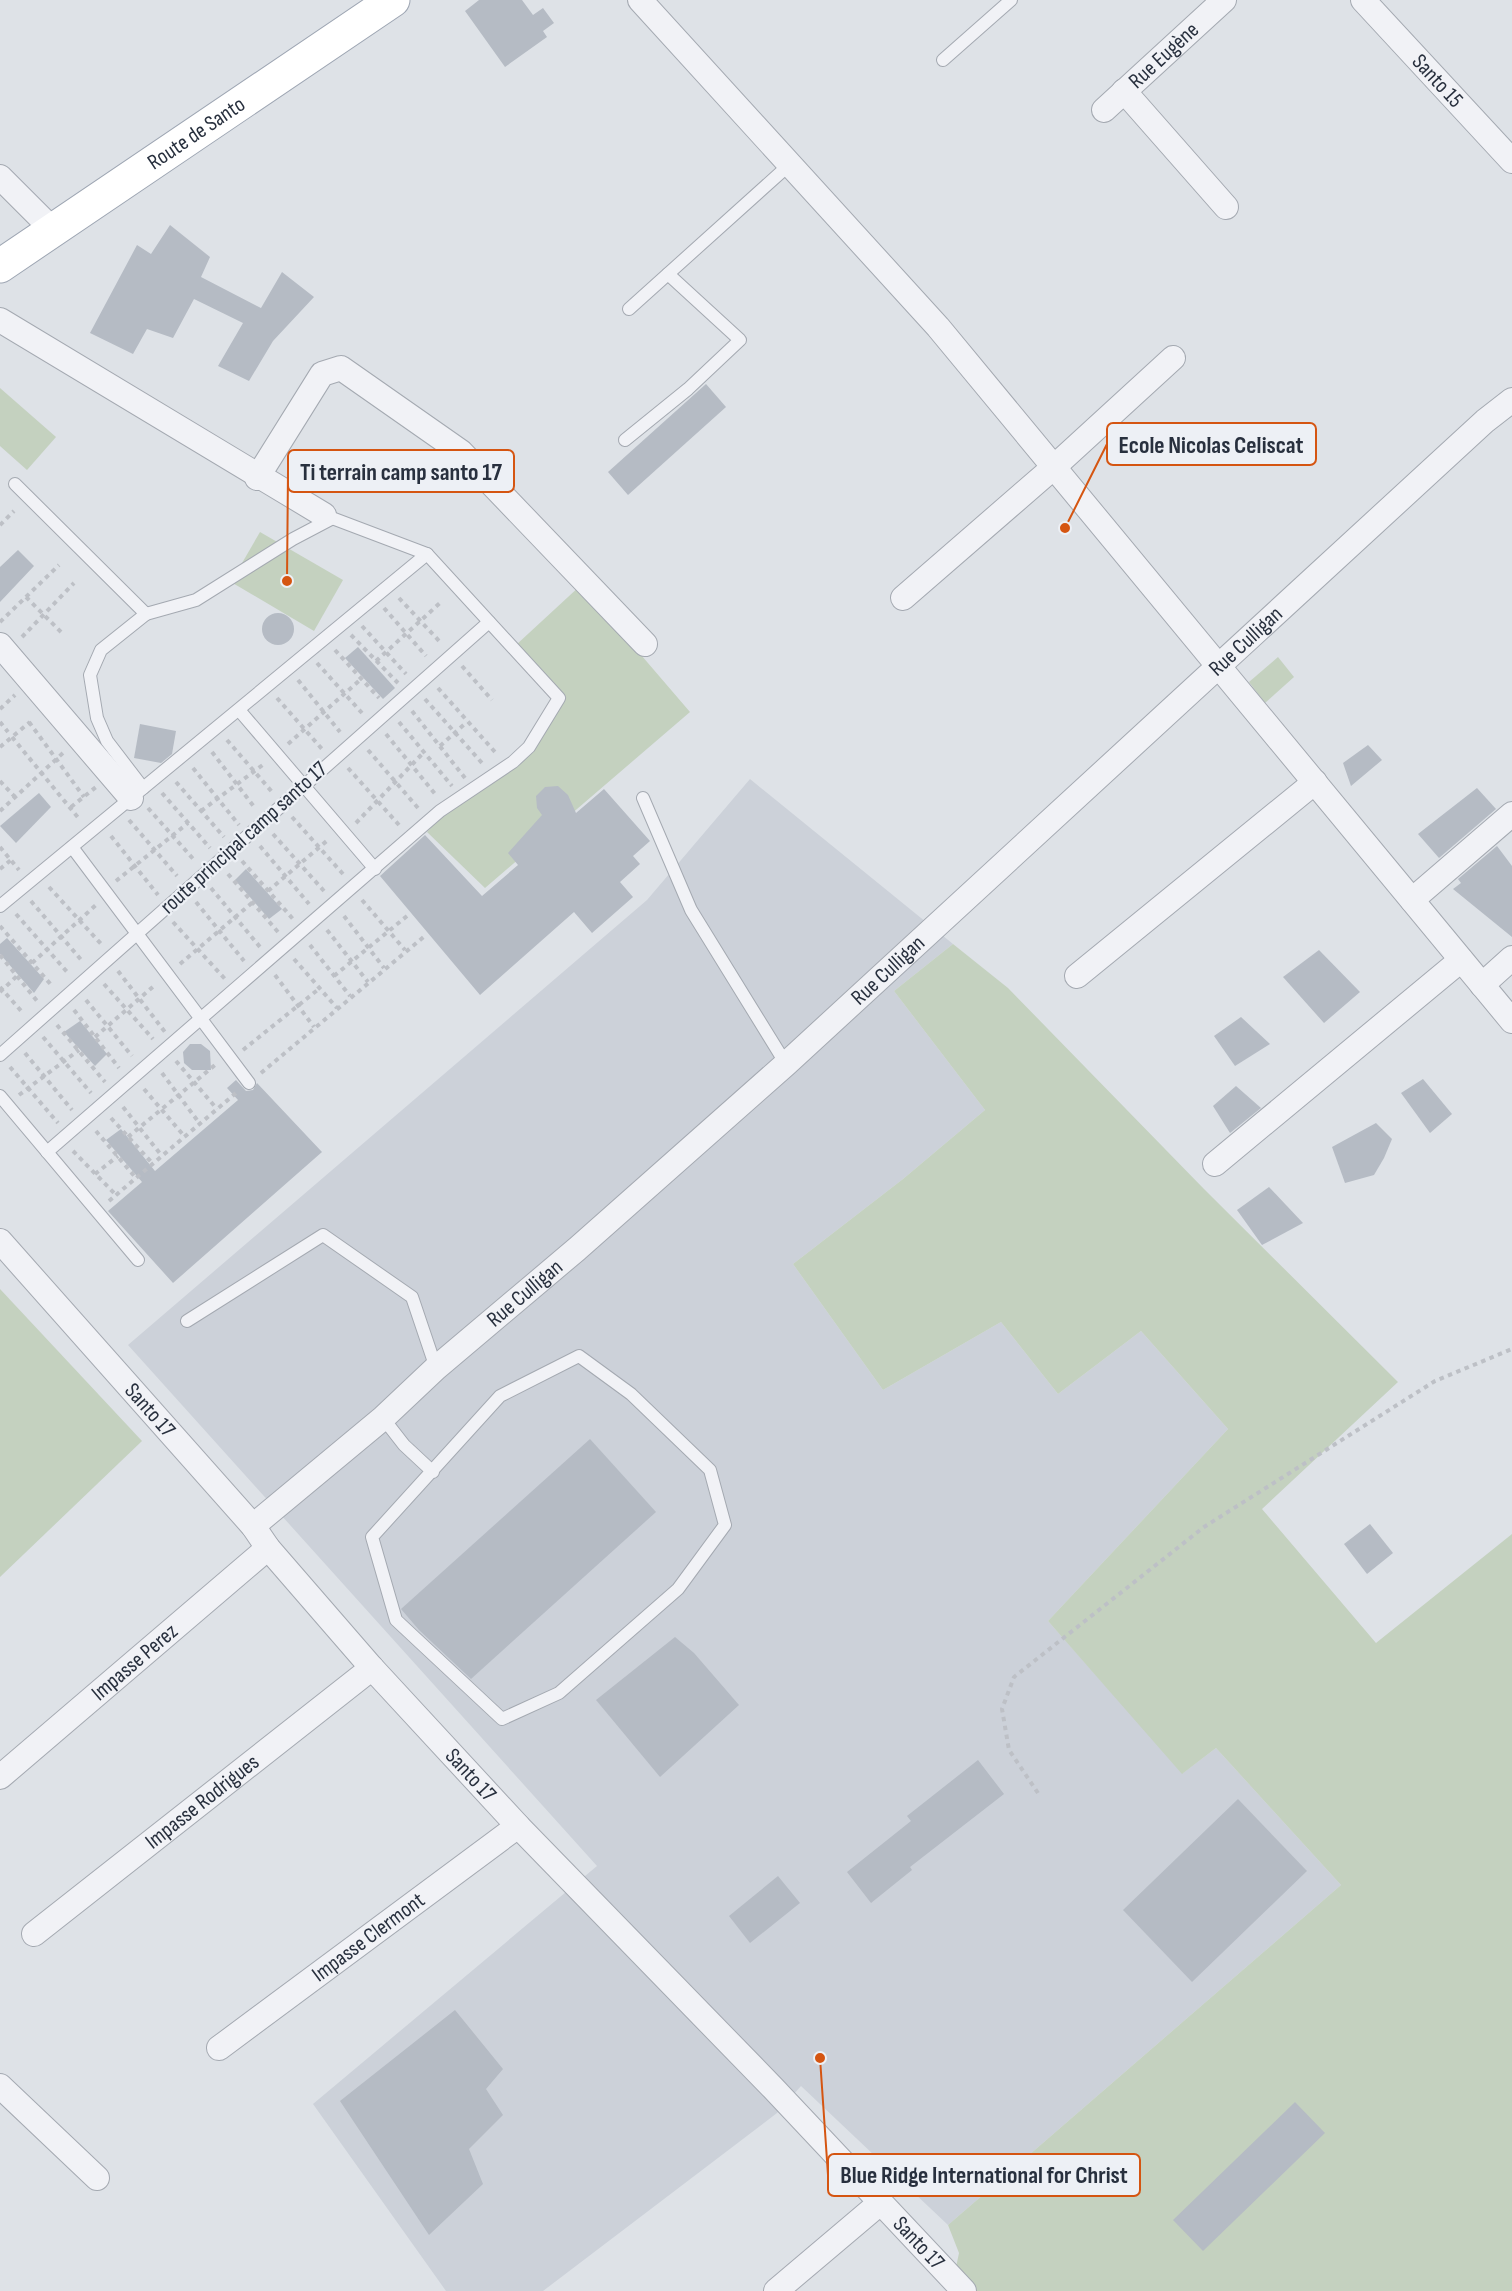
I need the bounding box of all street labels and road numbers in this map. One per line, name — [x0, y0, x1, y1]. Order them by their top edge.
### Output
street label: Rue Eugène — [1123, 16, 1204, 94]
street label: Santo 15 — [1406, 48, 1469, 113]
street label: Route de Santo — [142, 91, 250, 176]
street label: Rue Culligan — [1203, 601, 1288, 682]
street label: route principal camp santo 17 — [155, 756, 333, 920]
street label: Rue Culligan — [845, 930, 930, 1011]
street label: Rue Culligan — [481, 1254, 568, 1333]
street label: Santo 17 — [119, 1377, 181, 1443]
street label: Impasse Perez — [86, 1618, 183, 1706]
street label: Santo 17 — [439, 1742, 502, 1807]
street label: Impasse Rodrigues — [140, 1748, 265, 1855]
street label: Impasse Clermont — [307, 1886, 430, 1988]
street label: Santo 17 — [887, 2211, 950, 2275]

